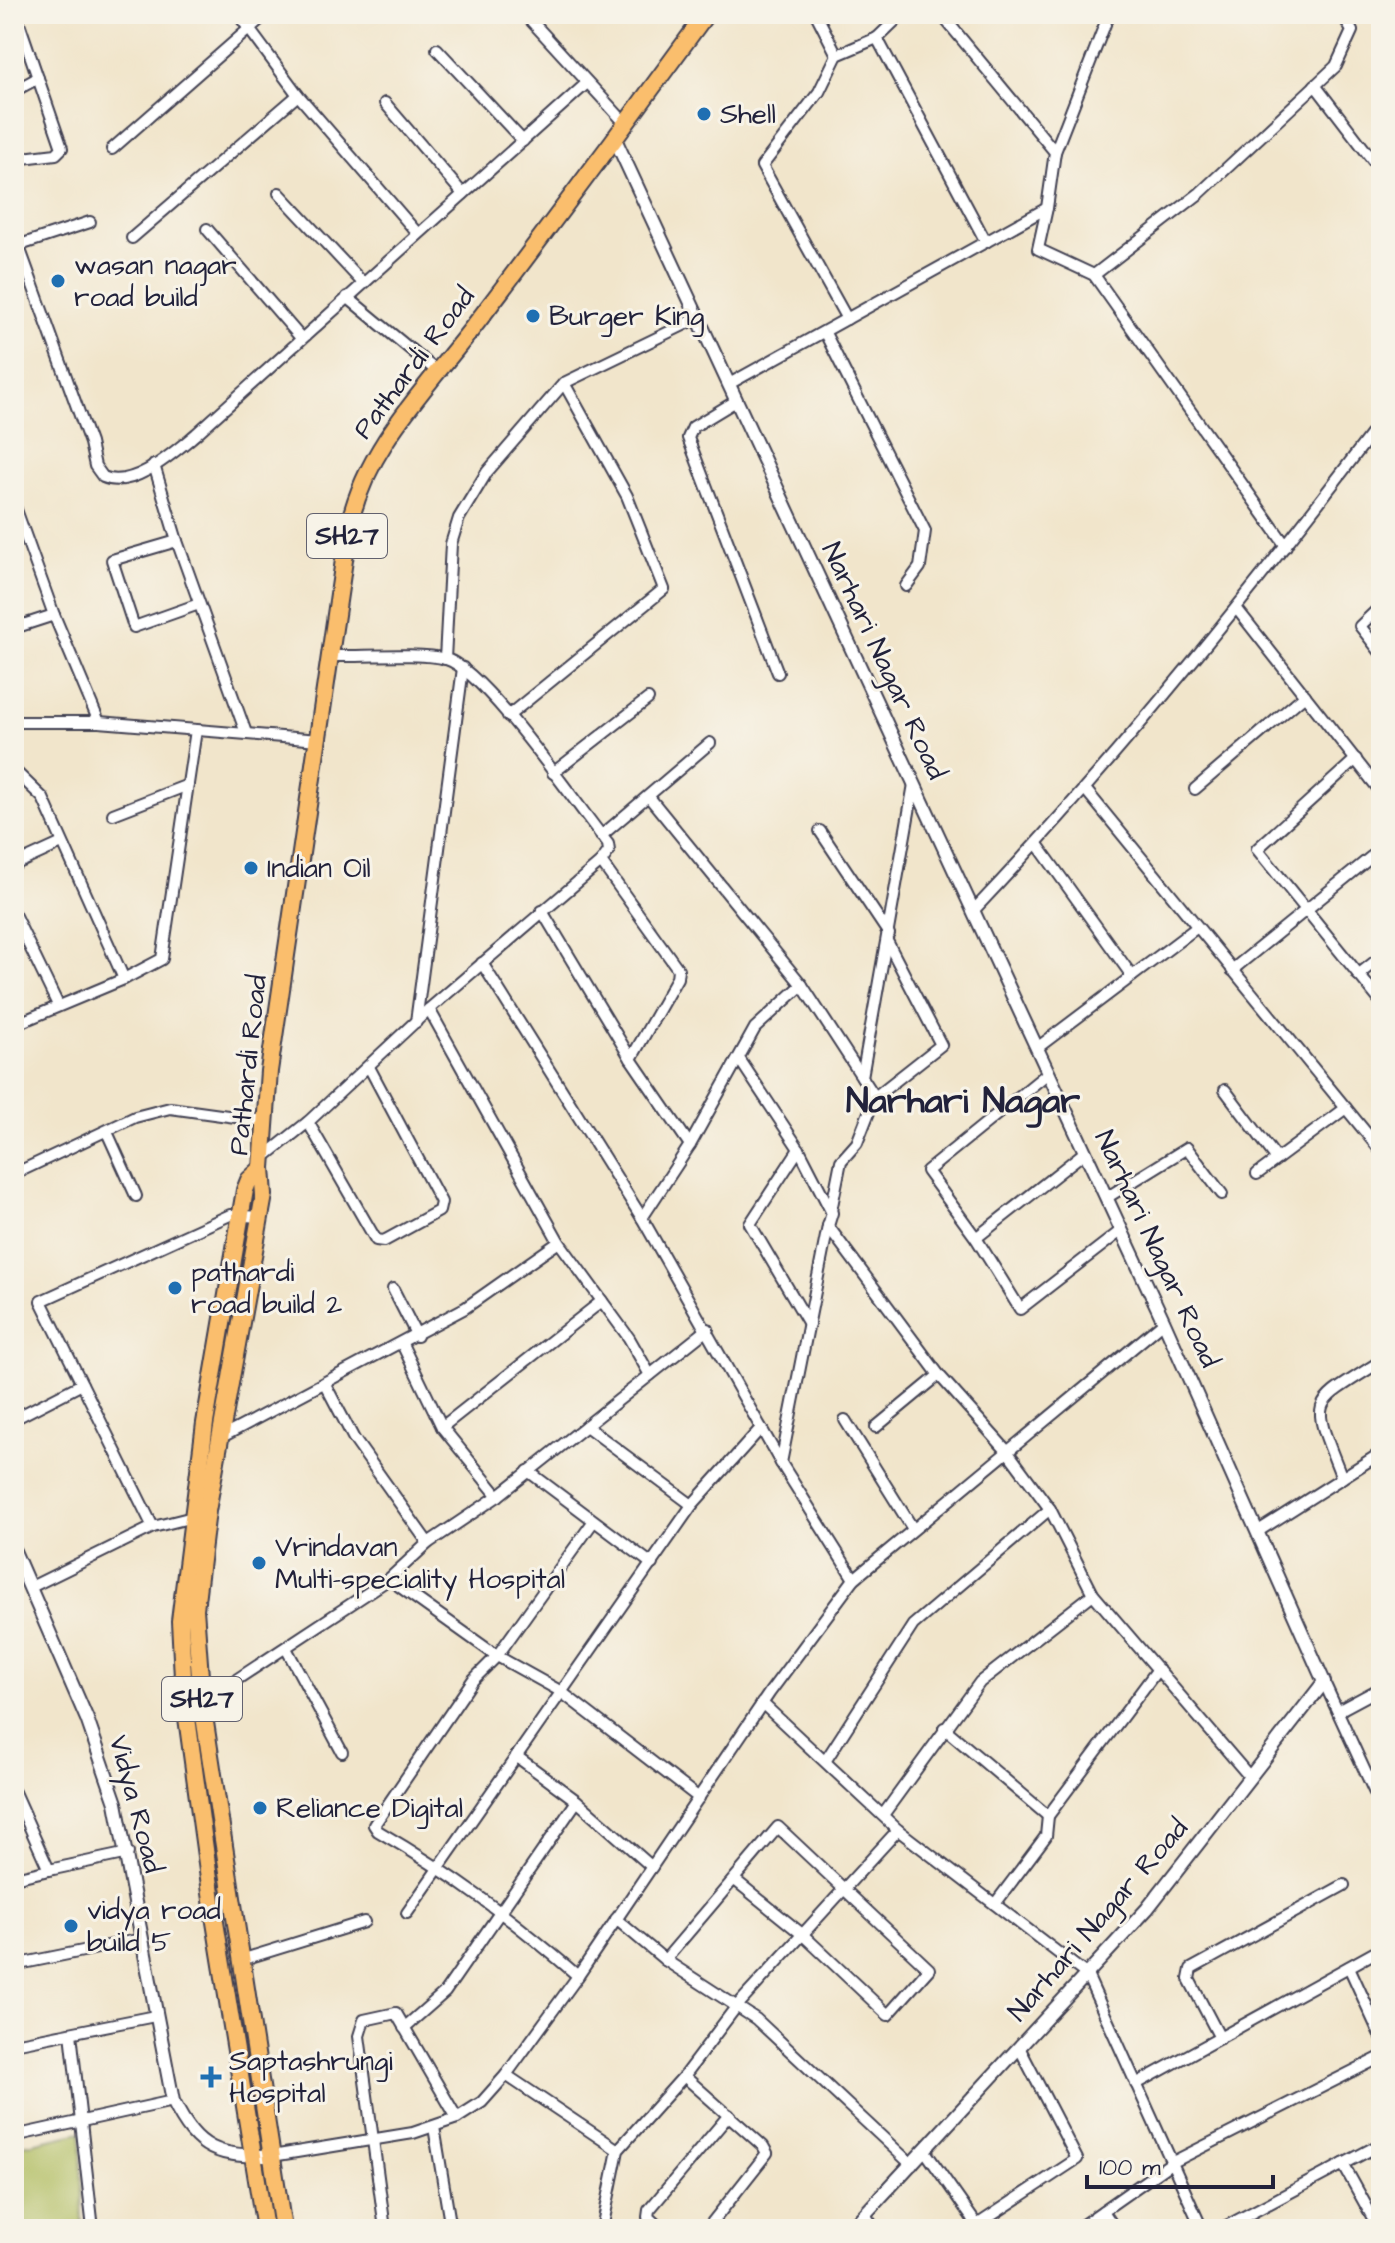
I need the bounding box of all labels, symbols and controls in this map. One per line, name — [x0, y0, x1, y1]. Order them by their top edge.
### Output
place label: Shell — [720, 95, 776, 134]
marker: Shell — [695, 105, 713, 123]
place label: wasan nagar road build — [74, 246, 237, 317]
marker: wasan nagar road build — [49, 272, 67, 290]
street label: Pathardi Road — [344, 279, 484, 447]
place label: Burger King — [549, 297, 704, 337]
marker: Burger King — [524, 307, 542, 325]
road number: SH27 — [307, 514, 387, 558]
street label: Narhari Nagar Road — [811, 536, 956, 786]
place label: Indian Oil — [267, 849, 371, 888]
marker: Indian Oil — [242, 859, 260, 877]
street label: Pathardi Road — [219, 973, 277, 1157]
district label: Narhari Nagar — [846, 1076, 1080, 1128]
street label: Narhari Nagar Road — [1084, 1124, 1229, 1374]
place label: pathardi road build 2 — [191, 1253, 342, 1324]
marker: pathardi road build 2 — [166, 1279, 184, 1297]
place label: Vrindavan Multi-speciality Hospital — [275, 1528, 565, 1601]
marker: Vrindavan Multi-speciality Hospital — [250, 1554, 268, 1572]
road number: SH27 — [162, 1677, 242, 1721]
street label: Vidya Road — [97, 1731, 173, 1878]
place label: Reliance Digital — [276, 1789, 463, 1829]
marker: Reliance Digital — [251, 1799, 269, 1817]
street label: Narhari Nagar Road — [999, 1810, 1198, 2031]
place label: vidya road build 5 — [87, 1891, 221, 1962]
marker: vidya road build 5 — [62, 1917, 80, 1935]
place label: Saptashrungi Hospital — [229, 2042, 393, 2113]
marker: Saptashrungi Hospital — [200, 2066, 222, 2088]
scale bar — [1087, 2139, 1273, 2189]
text: 100 m — [1099, 2151, 1161, 2185]

